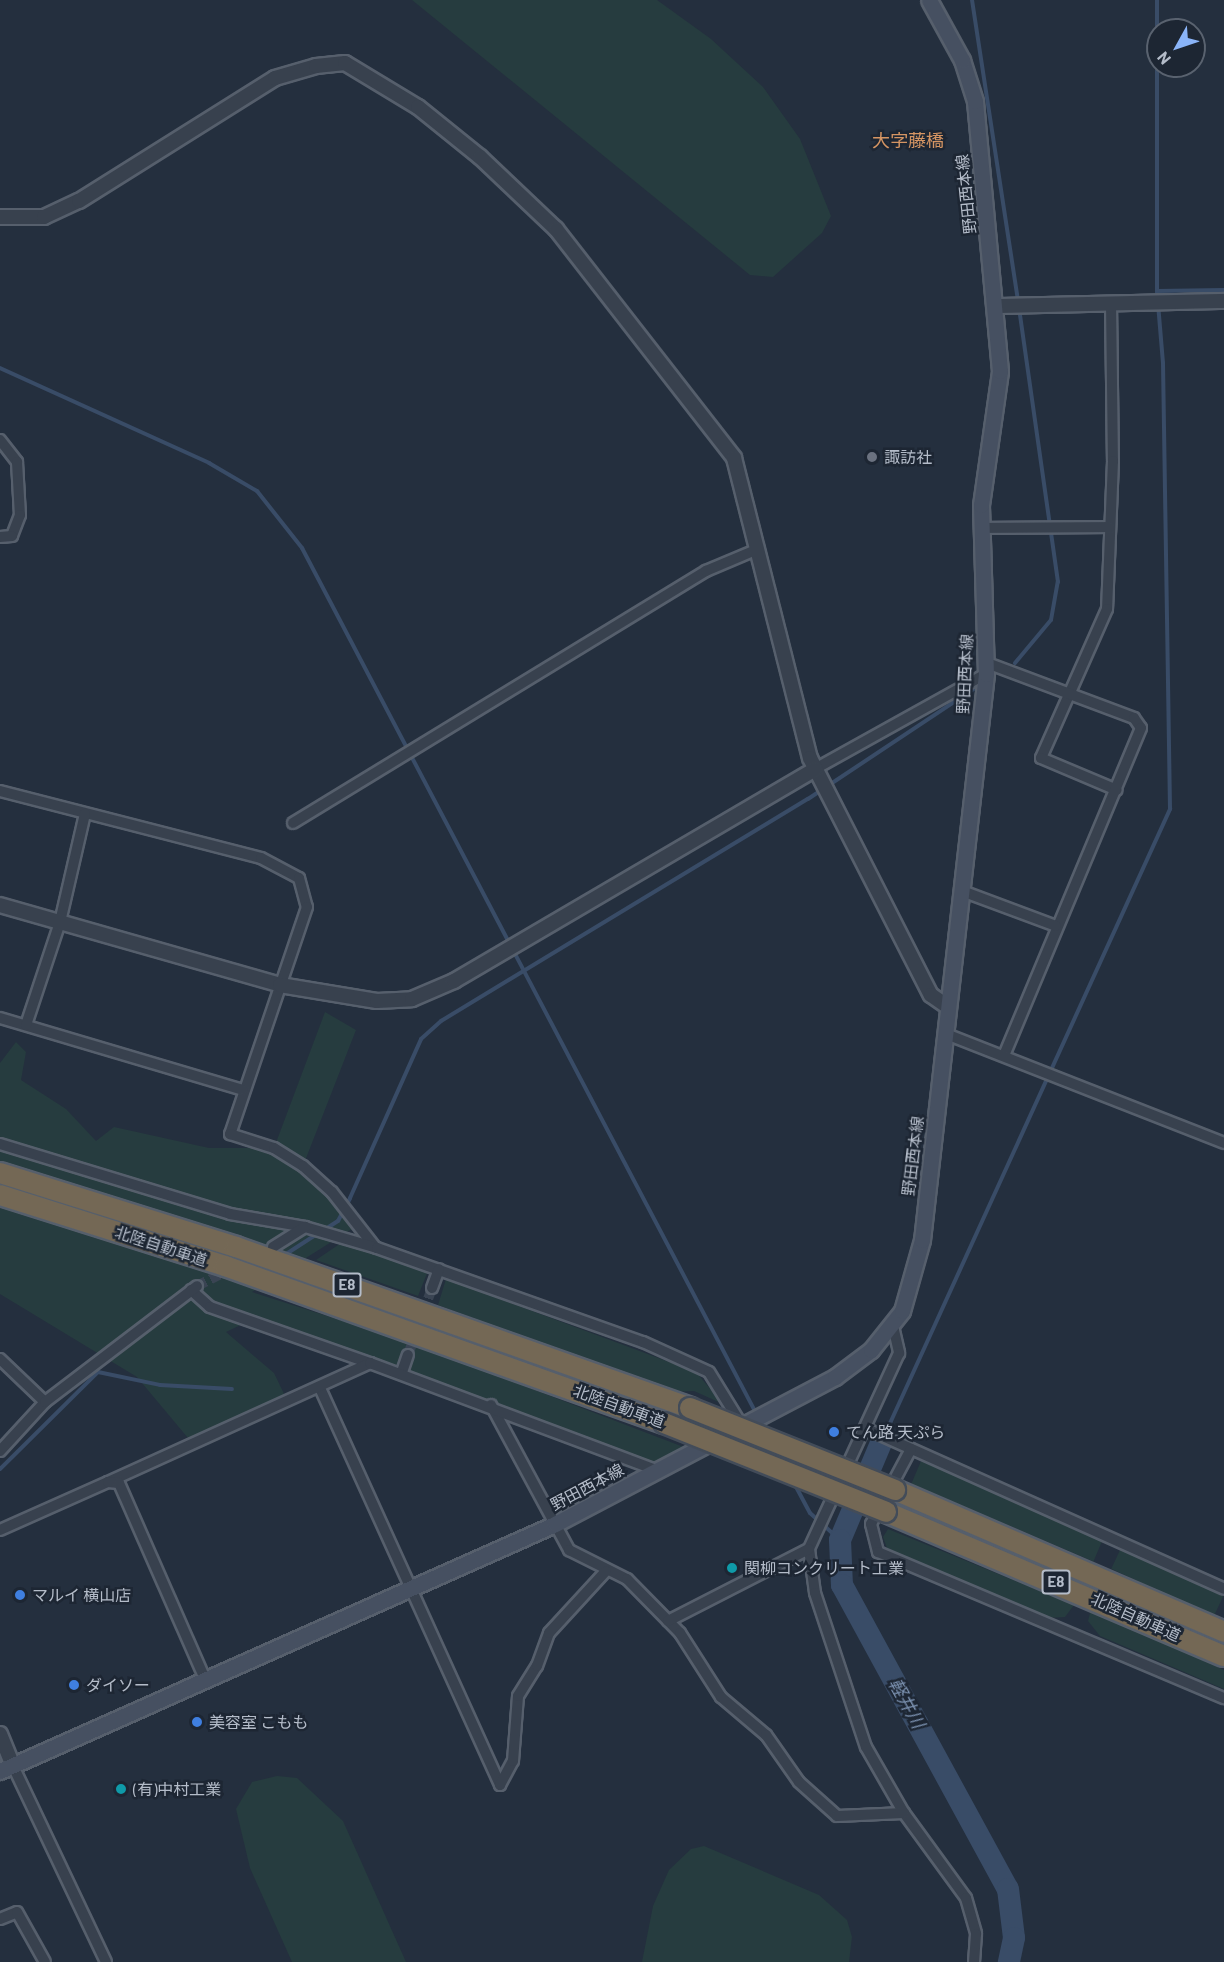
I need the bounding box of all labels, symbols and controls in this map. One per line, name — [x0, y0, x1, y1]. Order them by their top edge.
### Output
north arrow — [1146, 18, 1206, 78]
text: N — [1153, 48, 1174, 69]
district label: 大字藤橋 — [872, 129, 944, 151]
street label: 野田西本線 — [952, 153, 980, 235]
place label: 諏訪社 — [884, 447, 932, 467]
marker: 諏訪社 — [865, 450, 879, 464]
street label: 野田西本線 — [953, 634, 977, 714]
street label: 野田西本線 — [899, 1115, 927, 1197]
street label: 北陸自動車道 — [112, 1222, 210, 1270]
road number: E8 — [332, 1273, 362, 1297]
street label: 北陸自動車道 — [571, 1381, 667, 1431]
place label: てん路 天ぷら — [846, 1422, 945, 1442]
marker: てん路 天ぷら — [827, 1425, 841, 1439]
street label: 野田西本線 — [547, 1460, 627, 1514]
place label: 関柳コンクリート工業 — [744, 1558, 904, 1578]
marker: 関柳コンクリート工業 — [725, 1561, 739, 1575]
road number: E8 — [1041, 1570, 1071, 1594]
place label: マルイ 横山店 — [32, 1585, 131, 1605]
marker: マルイ 横山店 — [13, 1588, 27, 1602]
street label: 北陸自動車道 — [1088, 1589, 1184, 1645]
water label: 軽井川 — [884, 1674, 930, 1732]
place label: ダイソー — [86, 1675, 150, 1695]
marker: ダイソー — [67, 1678, 81, 1692]
place label: 美容室 こもも — [209, 1712, 308, 1732]
marker: 美容室 こもも — [190, 1715, 204, 1729]
place label: (有)中村工業 — [133, 1779, 221, 1799]
marker: (有)中村工業 — [114, 1782, 128, 1796]

